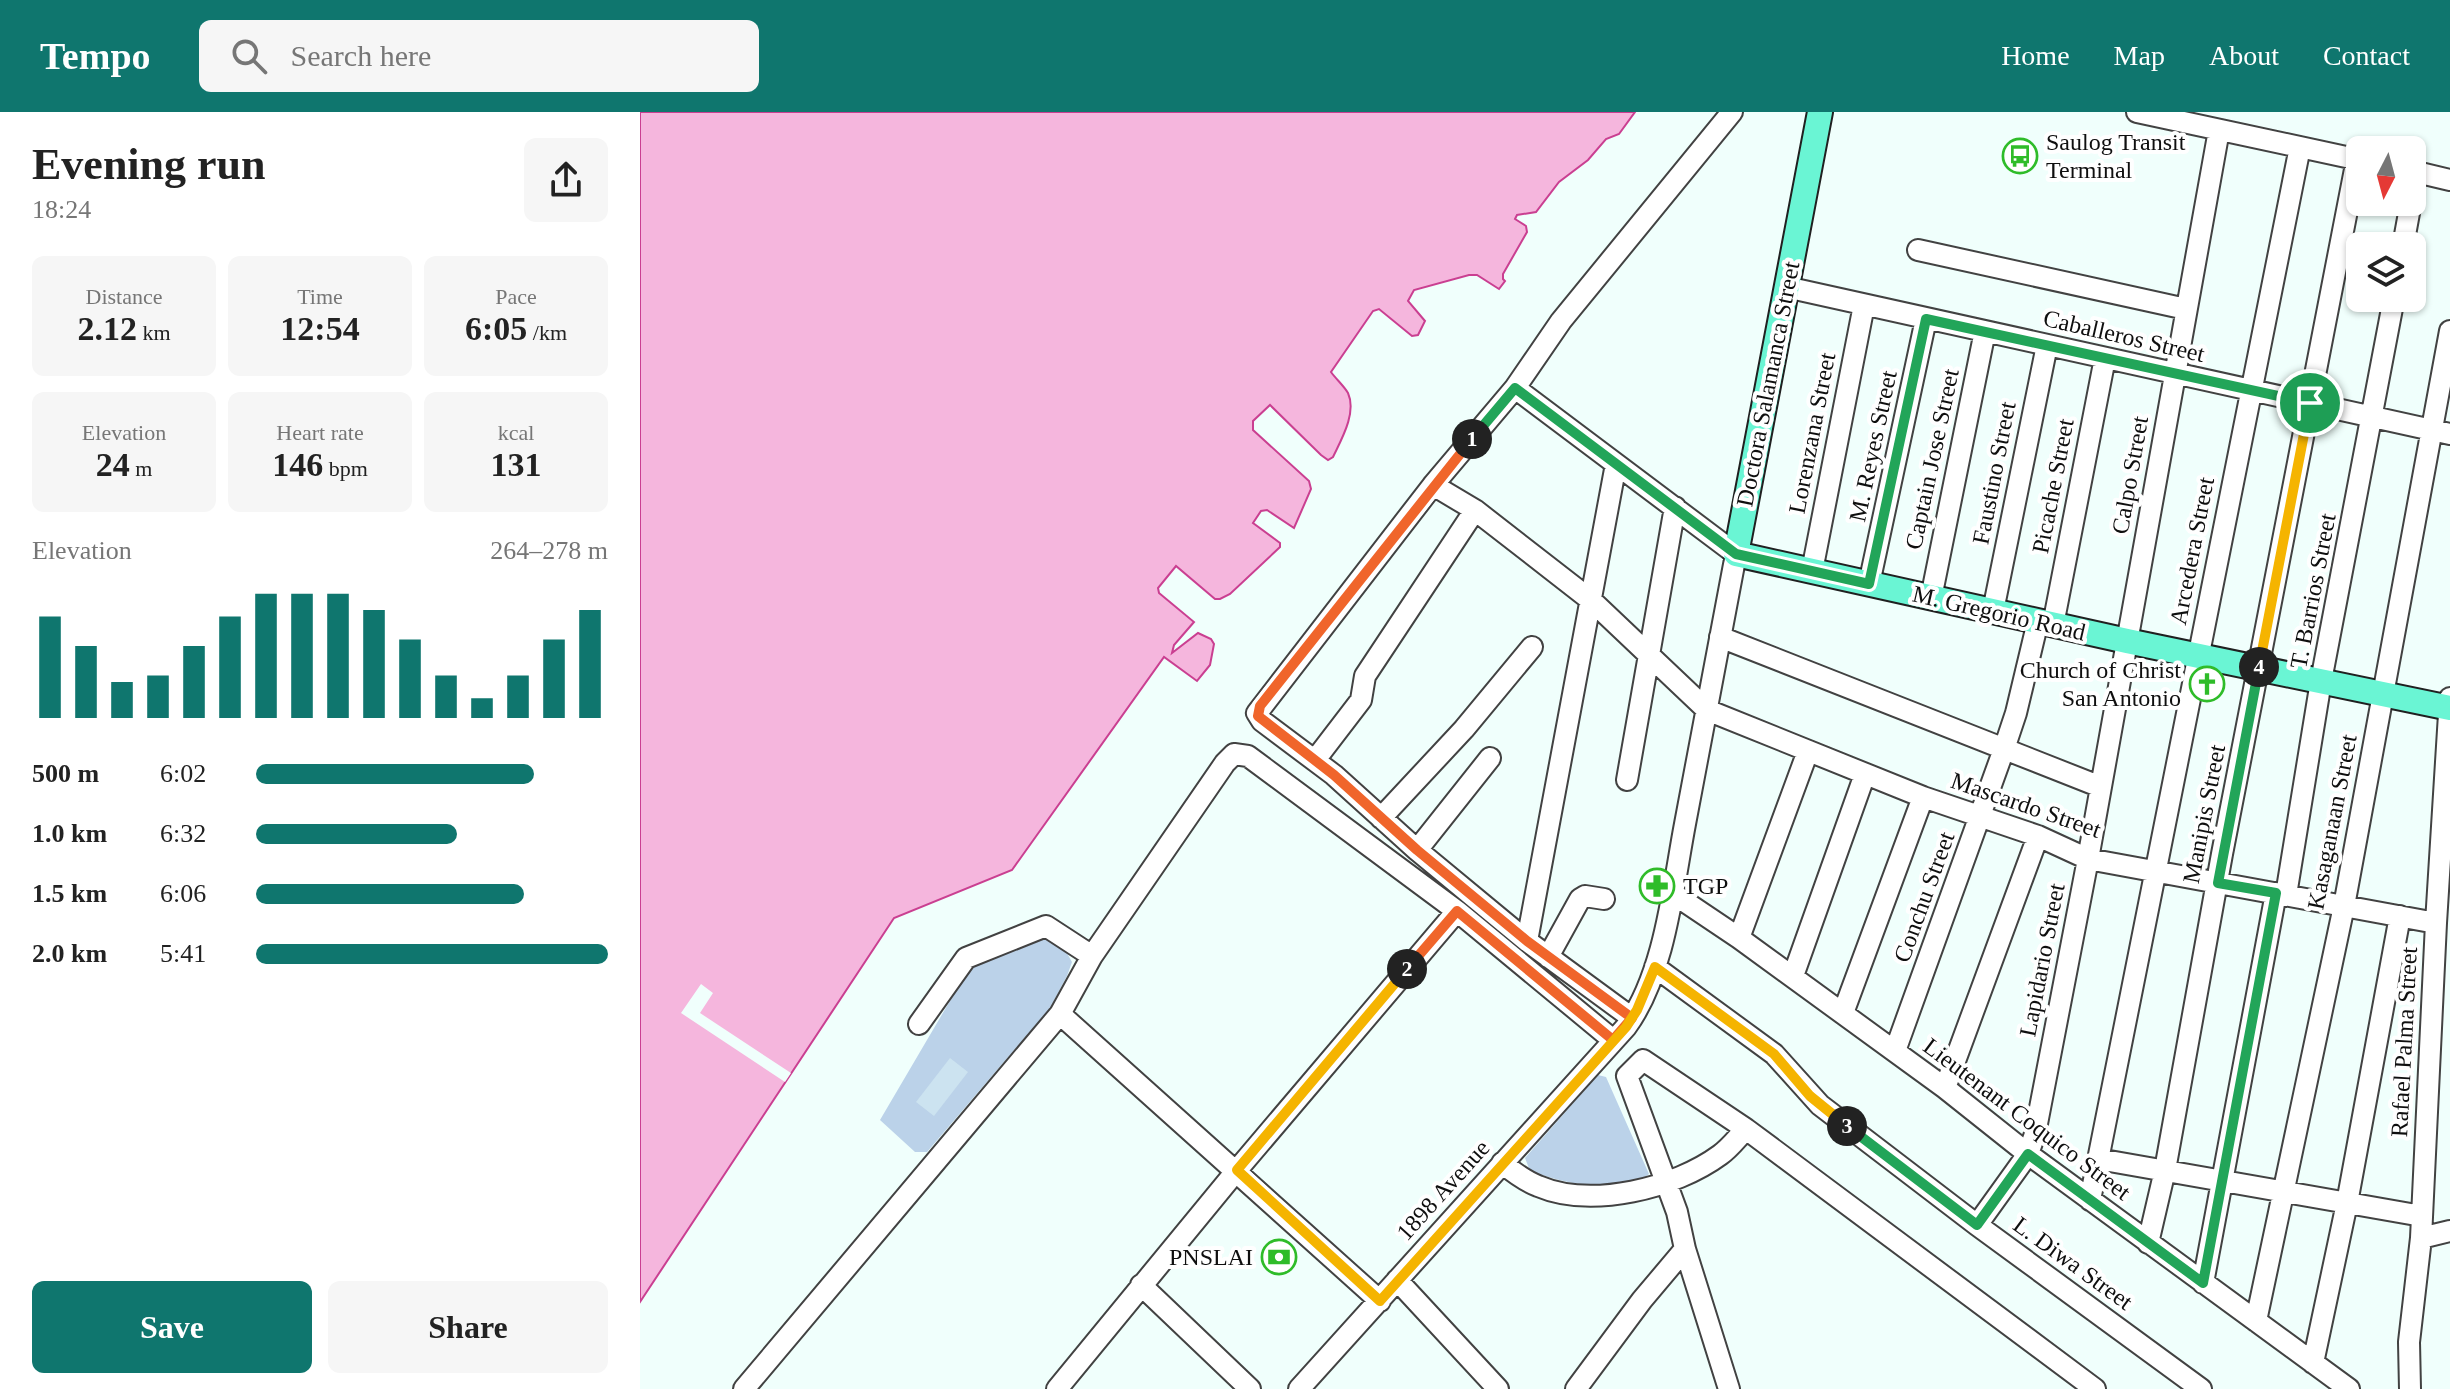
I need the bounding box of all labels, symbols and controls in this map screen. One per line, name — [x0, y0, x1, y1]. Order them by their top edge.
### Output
search box — [199, 20, 759, 92]
icon: search — [227, 34, 271, 78]
text: Tempo — [40, 35, 151, 77]
text: Search here — [291, 39, 431, 72]
text: Home — [2001, 40, 2070, 71]
text: Map — [2114, 40, 2165, 71]
text: About — [2209, 40, 2279, 71]
text: Contact — [2323, 40, 2410, 71]
place label: Saulog Transit Terminal — [2046, 129, 2186, 183]
north arrow — [2346, 136, 2426, 216]
map controls — [2346, 136, 2426, 312]
bus stop icon: Saulog Transit Terminal — [2001, 137, 2039, 175]
button: share — [524, 138, 608, 222]
text: Evening run — [32, 140, 266, 189]
text: 18:24 — [32, 195, 91, 224]
button: layers — [2346, 232, 2426, 312]
street label: Doctora Salamanca Street — [1731, 259, 1805, 509]
text: Distance — [86, 284, 162, 309]
text: Time — [297, 284, 343, 309]
text: Pace — [495, 284, 537, 309]
street label: Caballeros Street — [2041, 305, 2207, 367]
text: 2.12 — [77, 310, 137, 347]
text: 12:54 — [280, 310, 360, 347]
text: 6:05 — [465, 310, 527, 347]
text: km — [137, 320, 171, 345]
text: /km — [527, 320, 567, 345]
street label: Lorenzana Street — [1784, 350, 1840, 516]
street label: Captain Jose Street — [1900, 366, 1964, 552]
street label: M. Reyes Street — [1844, 368, 1902, 524]
pin — [2276, 369, 2344, 437]
icon: arrive — [2288, 381, 2332, 425]
street label: Faustino Street — [1967, 399, 2021, 546]
street label: Calpo Street — [2107, 414, 2153, 536]
street label: Picache Street — [2027, 416, 2079, 556]
pin: 1 — [1452, 419, 1492, 459]
text: Elevation — [82, 420, 166, 445]
text: Heart rate — [276, 420, 364, 445]
text: kcal — [498, 420, 534, 445]
text: 1 — [1467, 426, 1478, 451]
text: 24 — [96, 446, 130, 483]
text: 146 — [272, 446, 323, 483]
text: 131 — [491, 446, 542, 483]
text: m — [130, 456, 152, 481]
text: bpm — [323, 456, 368, 481]
street label: Arcedera Street — [2165, 475, 2219, 627]
street label: T. Barrios Street — [2285, 511, 2341, 671]
text: Elevation — [32, 536, 132, 565]
text: 264–278 m — [490, 536, 608, 565]
street label: M. Gregorio Road — [1910, 580, 2088, 646]
pin: 4 — [2239, 647, 2279, 687]
text: 4 — [2254, 654, 2265, 679]
place label: Church of Christ San Antonio — [2020, 657, 2181, 711]
church icon: Church of Christ San Antonio — [2188, 665, 2226, 703]
street label: Kasaganaan Street — [2302, 732, 2362, 912]
street label: Manipis Street — [2178, 742, 2230, 886]
text: 500 m — [32, 759, 99, 788]
text: 6:02 — [160, 759, 206, 788]
street label: Mascardo Street — [1948, 767, 2105, 843]
text: 1.0 km — [32, 819, 107, 848]
text: 6:32 — [160, 819, 206, 848]
street label: Conchu Street — [1888, 828, 1960, 966]
pharmacy icon: TGP — [1638, 867, 1676, 905]
place label: TGP — [1683, 873, 1728, 899]
text: 1.5 km — [32, 879, 107, 908]
text: 6:06 — [160, 879, 206, 908]
street label: Lapidario Street — [2014, 881, 2070, 1039]
text: 2.0 km — [32, 939, 107, 968]
text: 5:41 — [160, 939, 206, 968]
street label: Rafael Palma Street — [2386, 946, 2422, 1138]
pin: 2 — [1387, 949, 1427, 989]
text: 2 — [1402, 956, 1413, 981]
street label: Lieutenant Coquico Street — [1919, 1033, 2136, 1205]
pin: 3 — [1827, 1106, 1867, 1146]
text: 3 — [1842, 1113, 1853, 1138]
street label: 1898 Avenue — [1391, 1135, 1495, 1245]
street label: L. Diwa Street — [2008, 1211, 2138, 1315]
bank icon: PNSLAI — [1260, 1238, 1298, 1276]
place label: PNSLAI — [1169, 1244, 1253, 1270]
button: Save — [32, 1281, 312, 1373]
button: Share — [328, 1281, 608, 1373]

